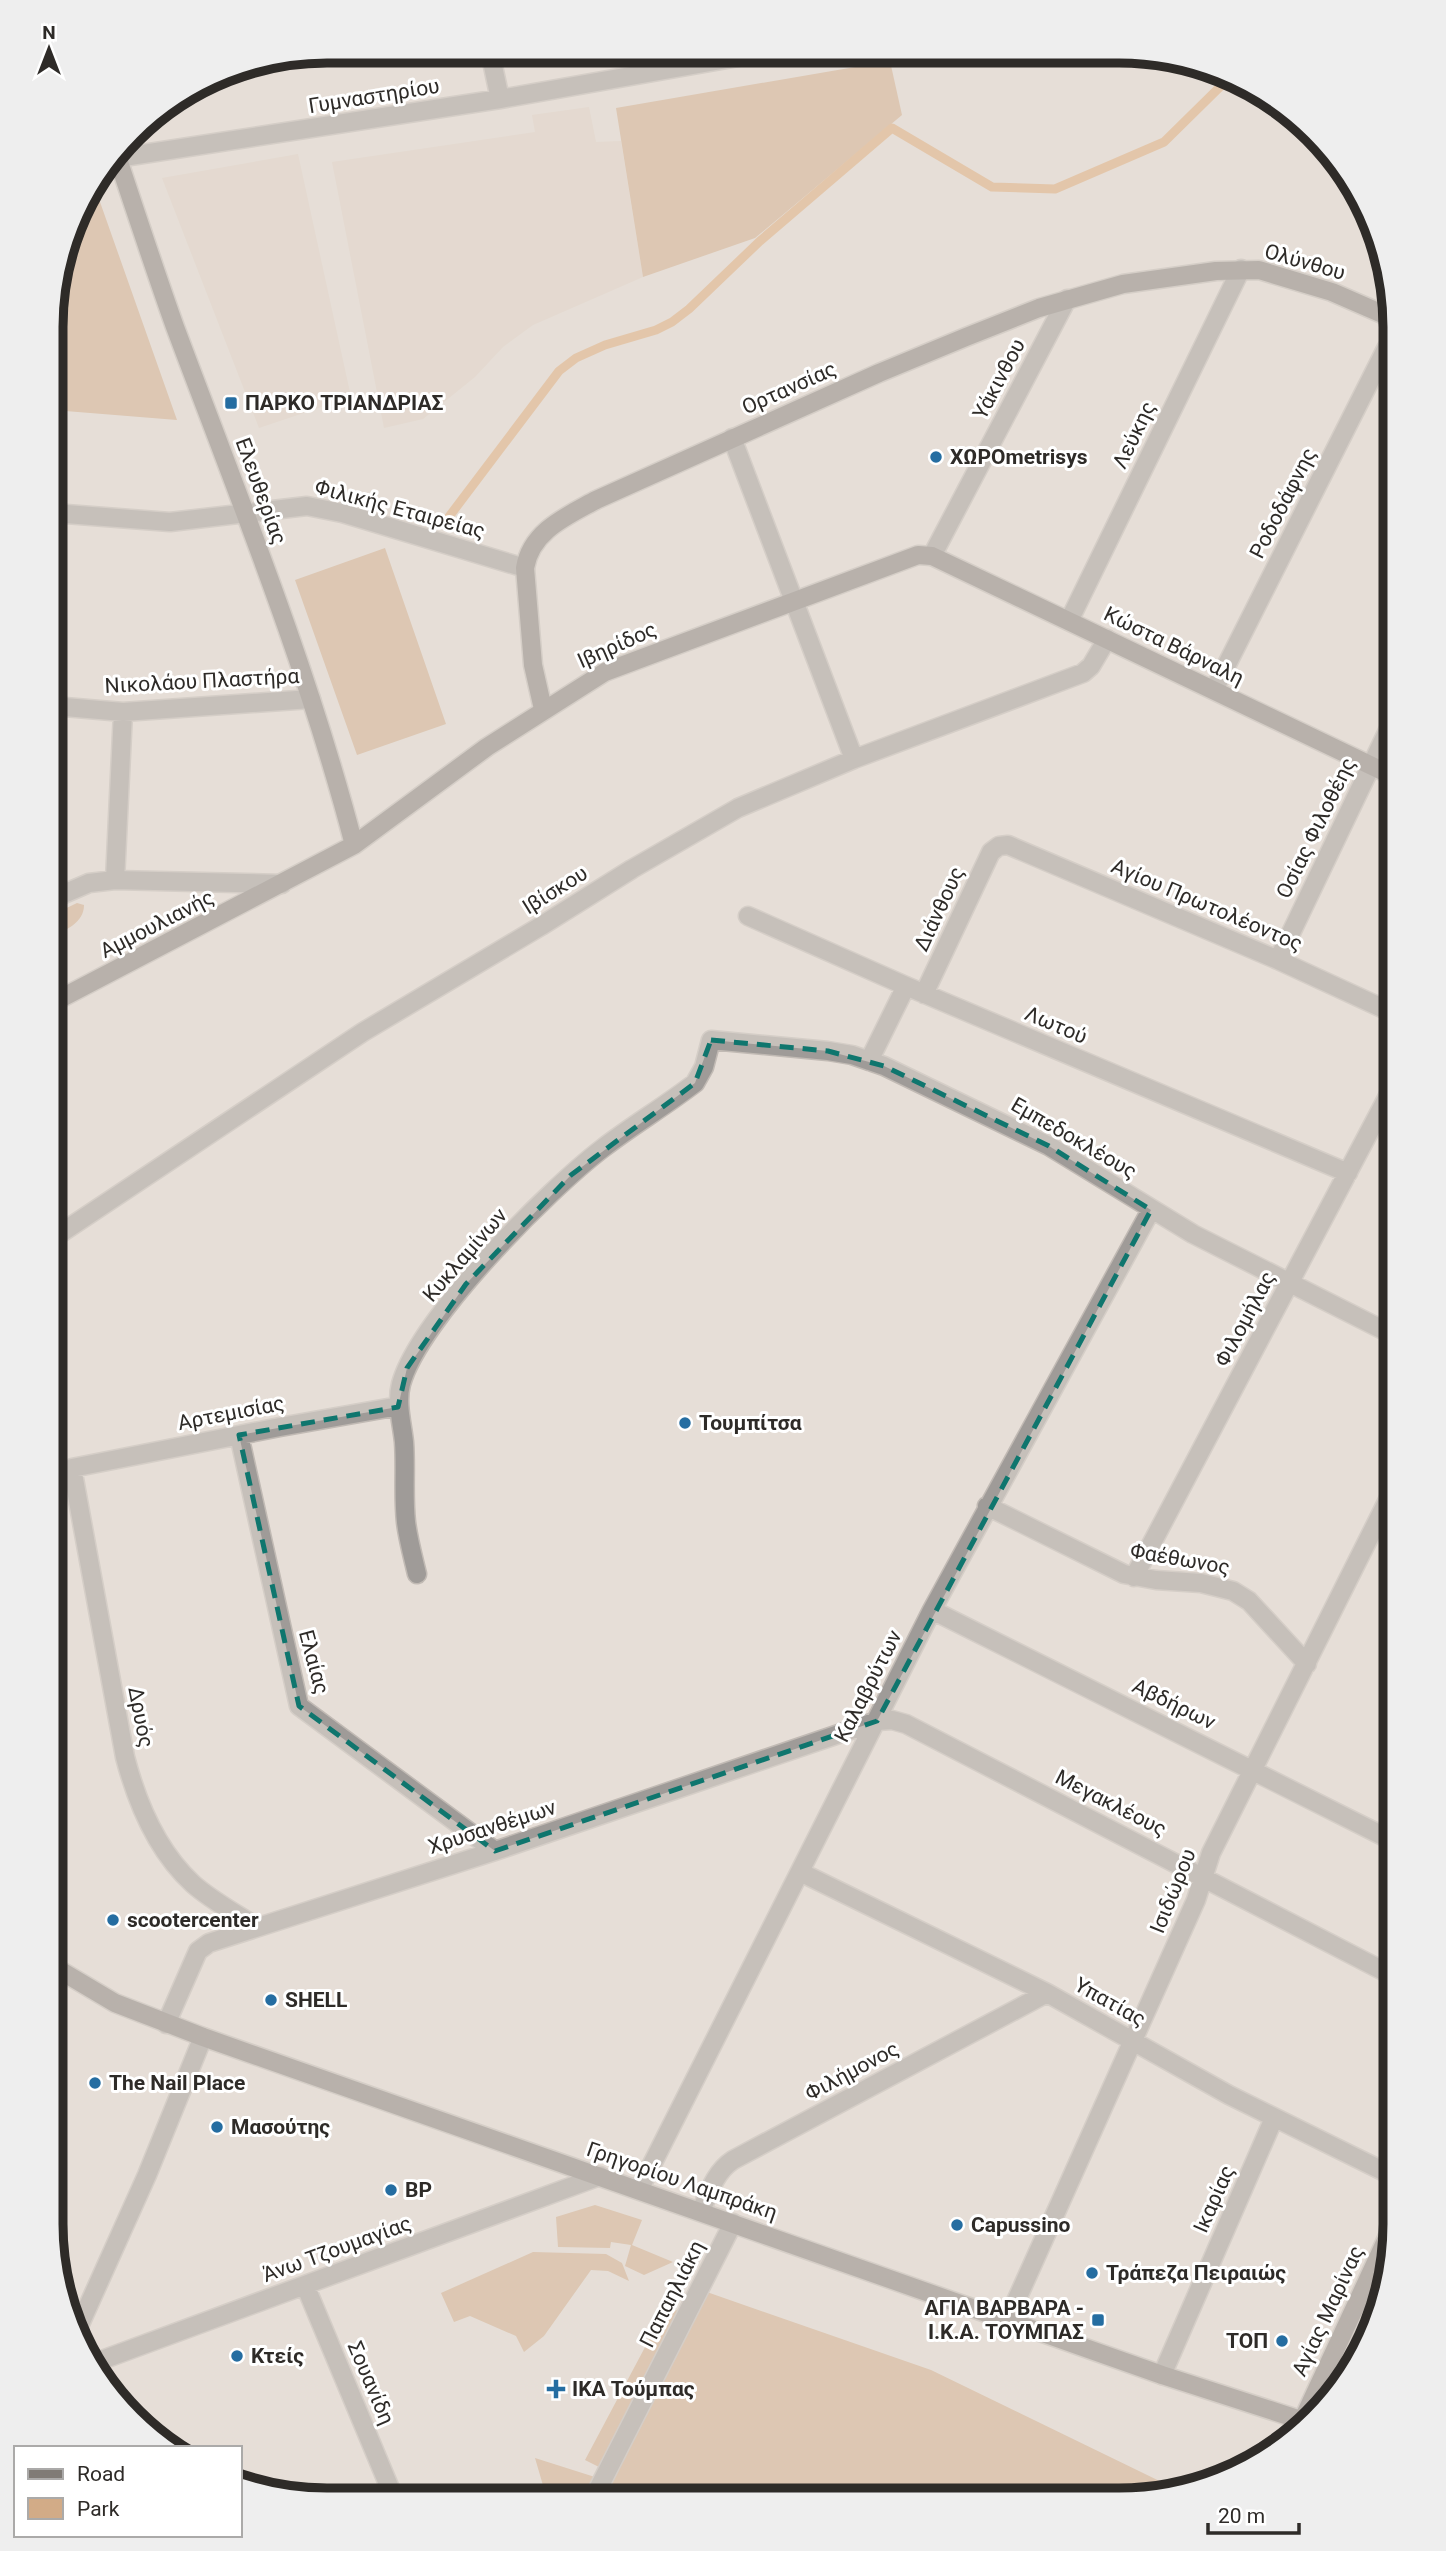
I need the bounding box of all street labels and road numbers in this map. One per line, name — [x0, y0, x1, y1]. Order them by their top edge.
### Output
street label: Γυμναστηρίου — [307, 74, 441, 118]
street label: Ολύνθου — [1262, 239, 1348, 285]
street label: Υάκινθου — [968, 335, 1030, 423]
street label: Ορτανσίας — [738, 357, 840, 419]
street label: Λεύκης — [1108, 398, 1160, 472]
street label: Ελευθερίας — [231, 434, 291, 548]
street label: Ροδοδάφνης — [1245, 444, 1321, 562]
street label: Φιλικής Εταιρείας — [312, 475, 488, 543]
street label: Κώστα Βάρναλη — [1100, 602, 1248, 690]
street label: Ιβηρίδος — [574, 617, 660, 673]
street label: Νικολάου Πλαστήρα — [104, 664, 300, 698]
street label: Οσίας Φιλοθέης — [1272, 754, 1360, 902]
street label: Αγίου Πρωτολέοντος — [1108, 854, 1306, 956]
street label: Ιβίσκου — [518, 861, 592, 919]
street label: Διάνθους — [909, 863, 969, 955]
street label: Αμμουλιανής — [96, 885, 218, 963]
street label: Λωτού — [1021, 1001, 1091, 1049]
street label: Εμπεδοκλέους — [1007, 1092, 1141, 1184]
street label: Κυκλαμίνων — [418, 1203, 512, 1307]
street label: Φιλομήλας — [1210, 1267, 1280, 1371]
street label: Αρτεμισίας — [176, 1391, 286, 1435]
street label: Φαέθωνος — [1128, 1538, 1232, 1580]
street label: Καλαβρύτων — [829, 1626, 907, 1746]
street label: Ελαίας — [294, 1627, 334, 1697]
street label: Αβδήρων — [1129, 1674, 1219, 1734]
street label: Δρυός — [123, 1685, 159, 1749]
street label: Μεγακλέους — [1051, 1765, 1171, 1841]
street label: Χρυσανθέμων — [425, 1795, 559, 1859]
street label: Ισιδώρου — [1145, 1845, 1201, 1937]
street label: Υπατίας — [1070, 1973, 1150, 2031]
street label: Φιλήμονος — [801, 2036, 903, 2106]
street label: Γρηγορίου Λαμπράκη — [584, 2137, 780, 2225]
street label: Ικαρίας — [1189, 2162, 1239, 2236]
street label: Άνω Τζουμαγίας — [259, 2211, 415, 2287]
street label: Παπαηλιάκη — [635, 2236, 709, 2352]
street label: Αγίας Μαρίνας — [1287, 2242, 1369, 2380]
street label: Σουανίδη — [343, 2338, 399, 2428]

